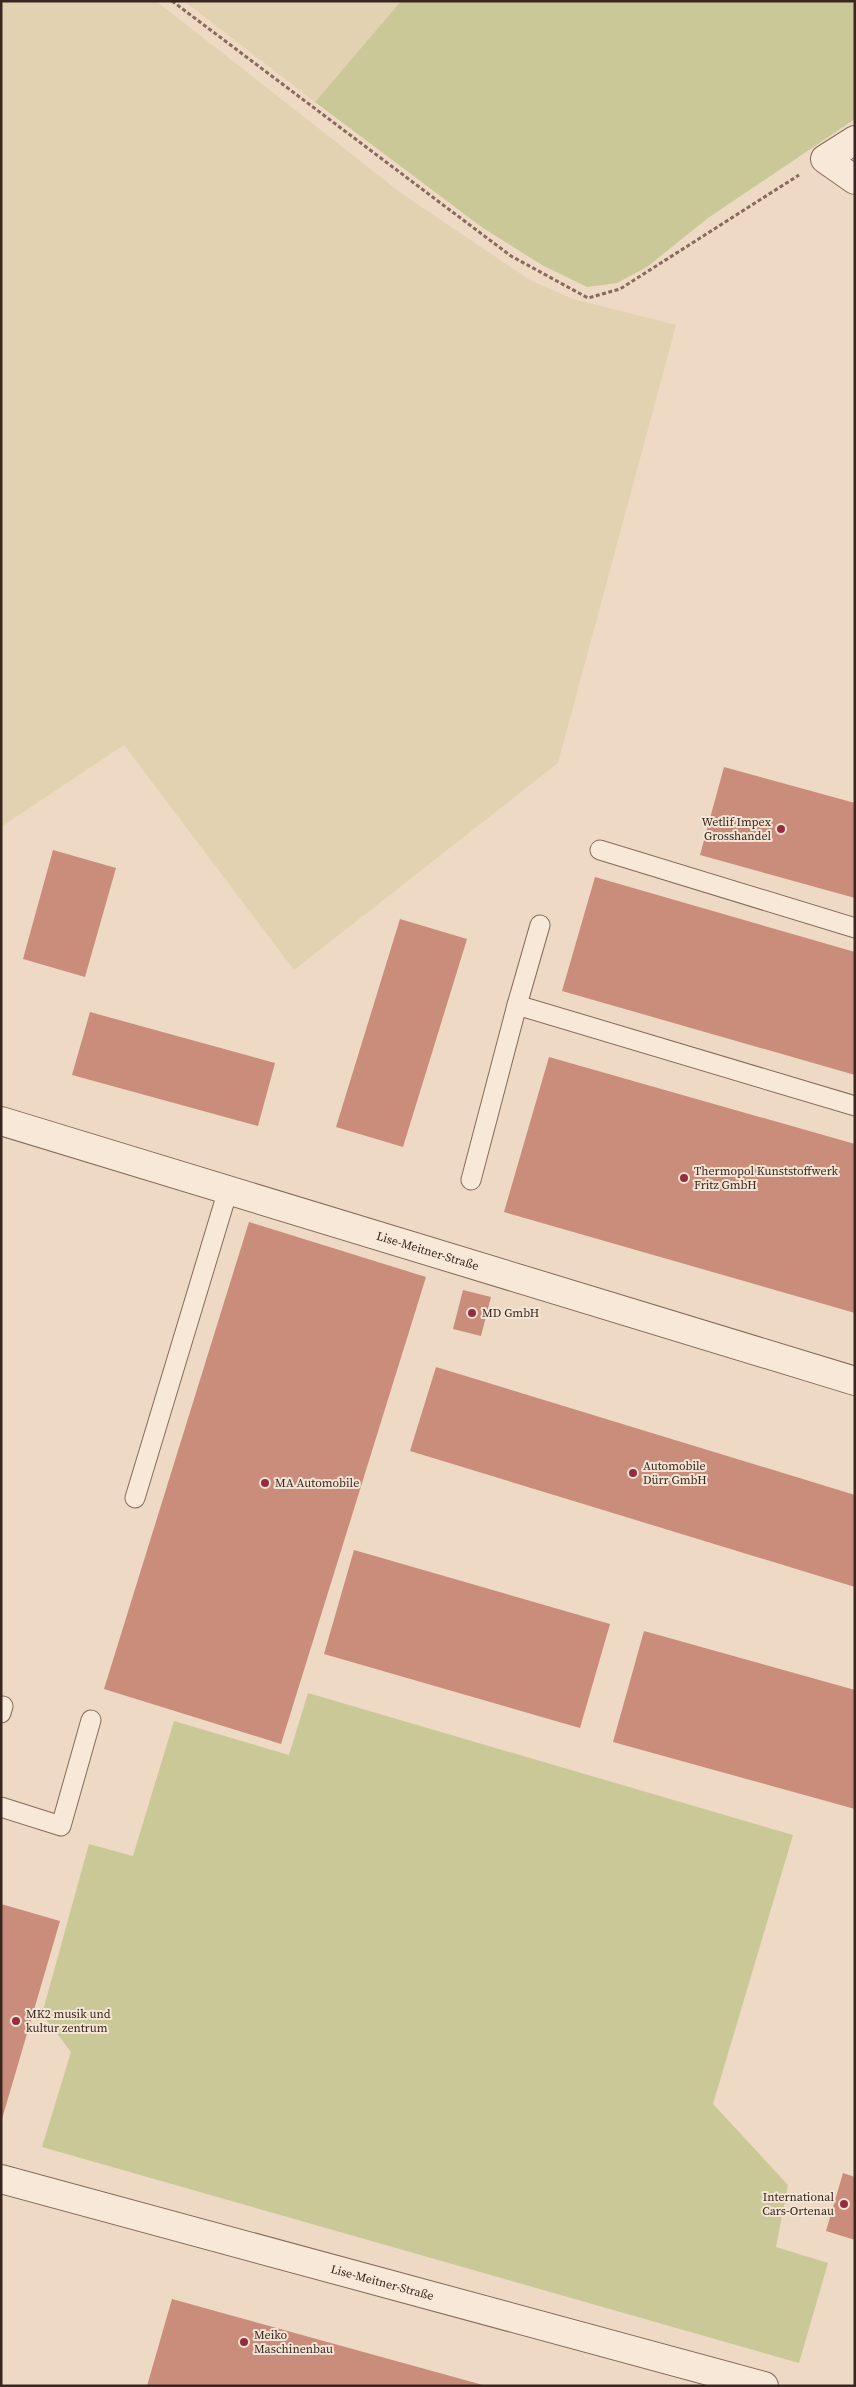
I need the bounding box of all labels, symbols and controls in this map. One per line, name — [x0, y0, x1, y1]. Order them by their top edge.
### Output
place label: Wetlif Impex Grosshandel — [702, 814, 772, 844]
marker: Wetlif Impex Grosshandel — [775, 823, 787, 835]
place label: Thermopol Kunststoffwerk Fritz GmbH — [694, 1163, 839, 1193]
marker: Thermopol Kunststoffwerk Fritz GmbH — [678, 1172, 690, 1184]
street label: Lise-Meitner-Straße — [375, 1228, 481, 1274]
place label: MD GmbH — [482, 1305, 539, 1321]
marker: MD GmbH — [466, 1307, 478, 1319]
place label: Automobile Dürr GmbH — [643, 1458, 707, 1488]
marker: Automobile Dürr GmbH — [627, 1467, 639, 1479]
place label: MA Automobile — [275, 1475, 359, 1491]
marker: MA Automobile — [259, 1477, 271, 1489]
place label: MK2 musik und kultur zentrum — [26, 2006, 111, 2036]
marker: MK2 musik und kultur zentrum — [10, 2015, 22, 2027]
place label: International Cars-Ortenau — [762, 2189, 834, 2219]
marker: International Cars-Ortenau — [838, 2198, 850, 2210]
street label: Lise-Meitner-Straße — [329, 2261, 436, 2304]
place label: Meiko Maschinenbau — [254, 2327, 333, 2357]
marker: Meiko Maschinenbau — [238, 2336, 250, 2348]

